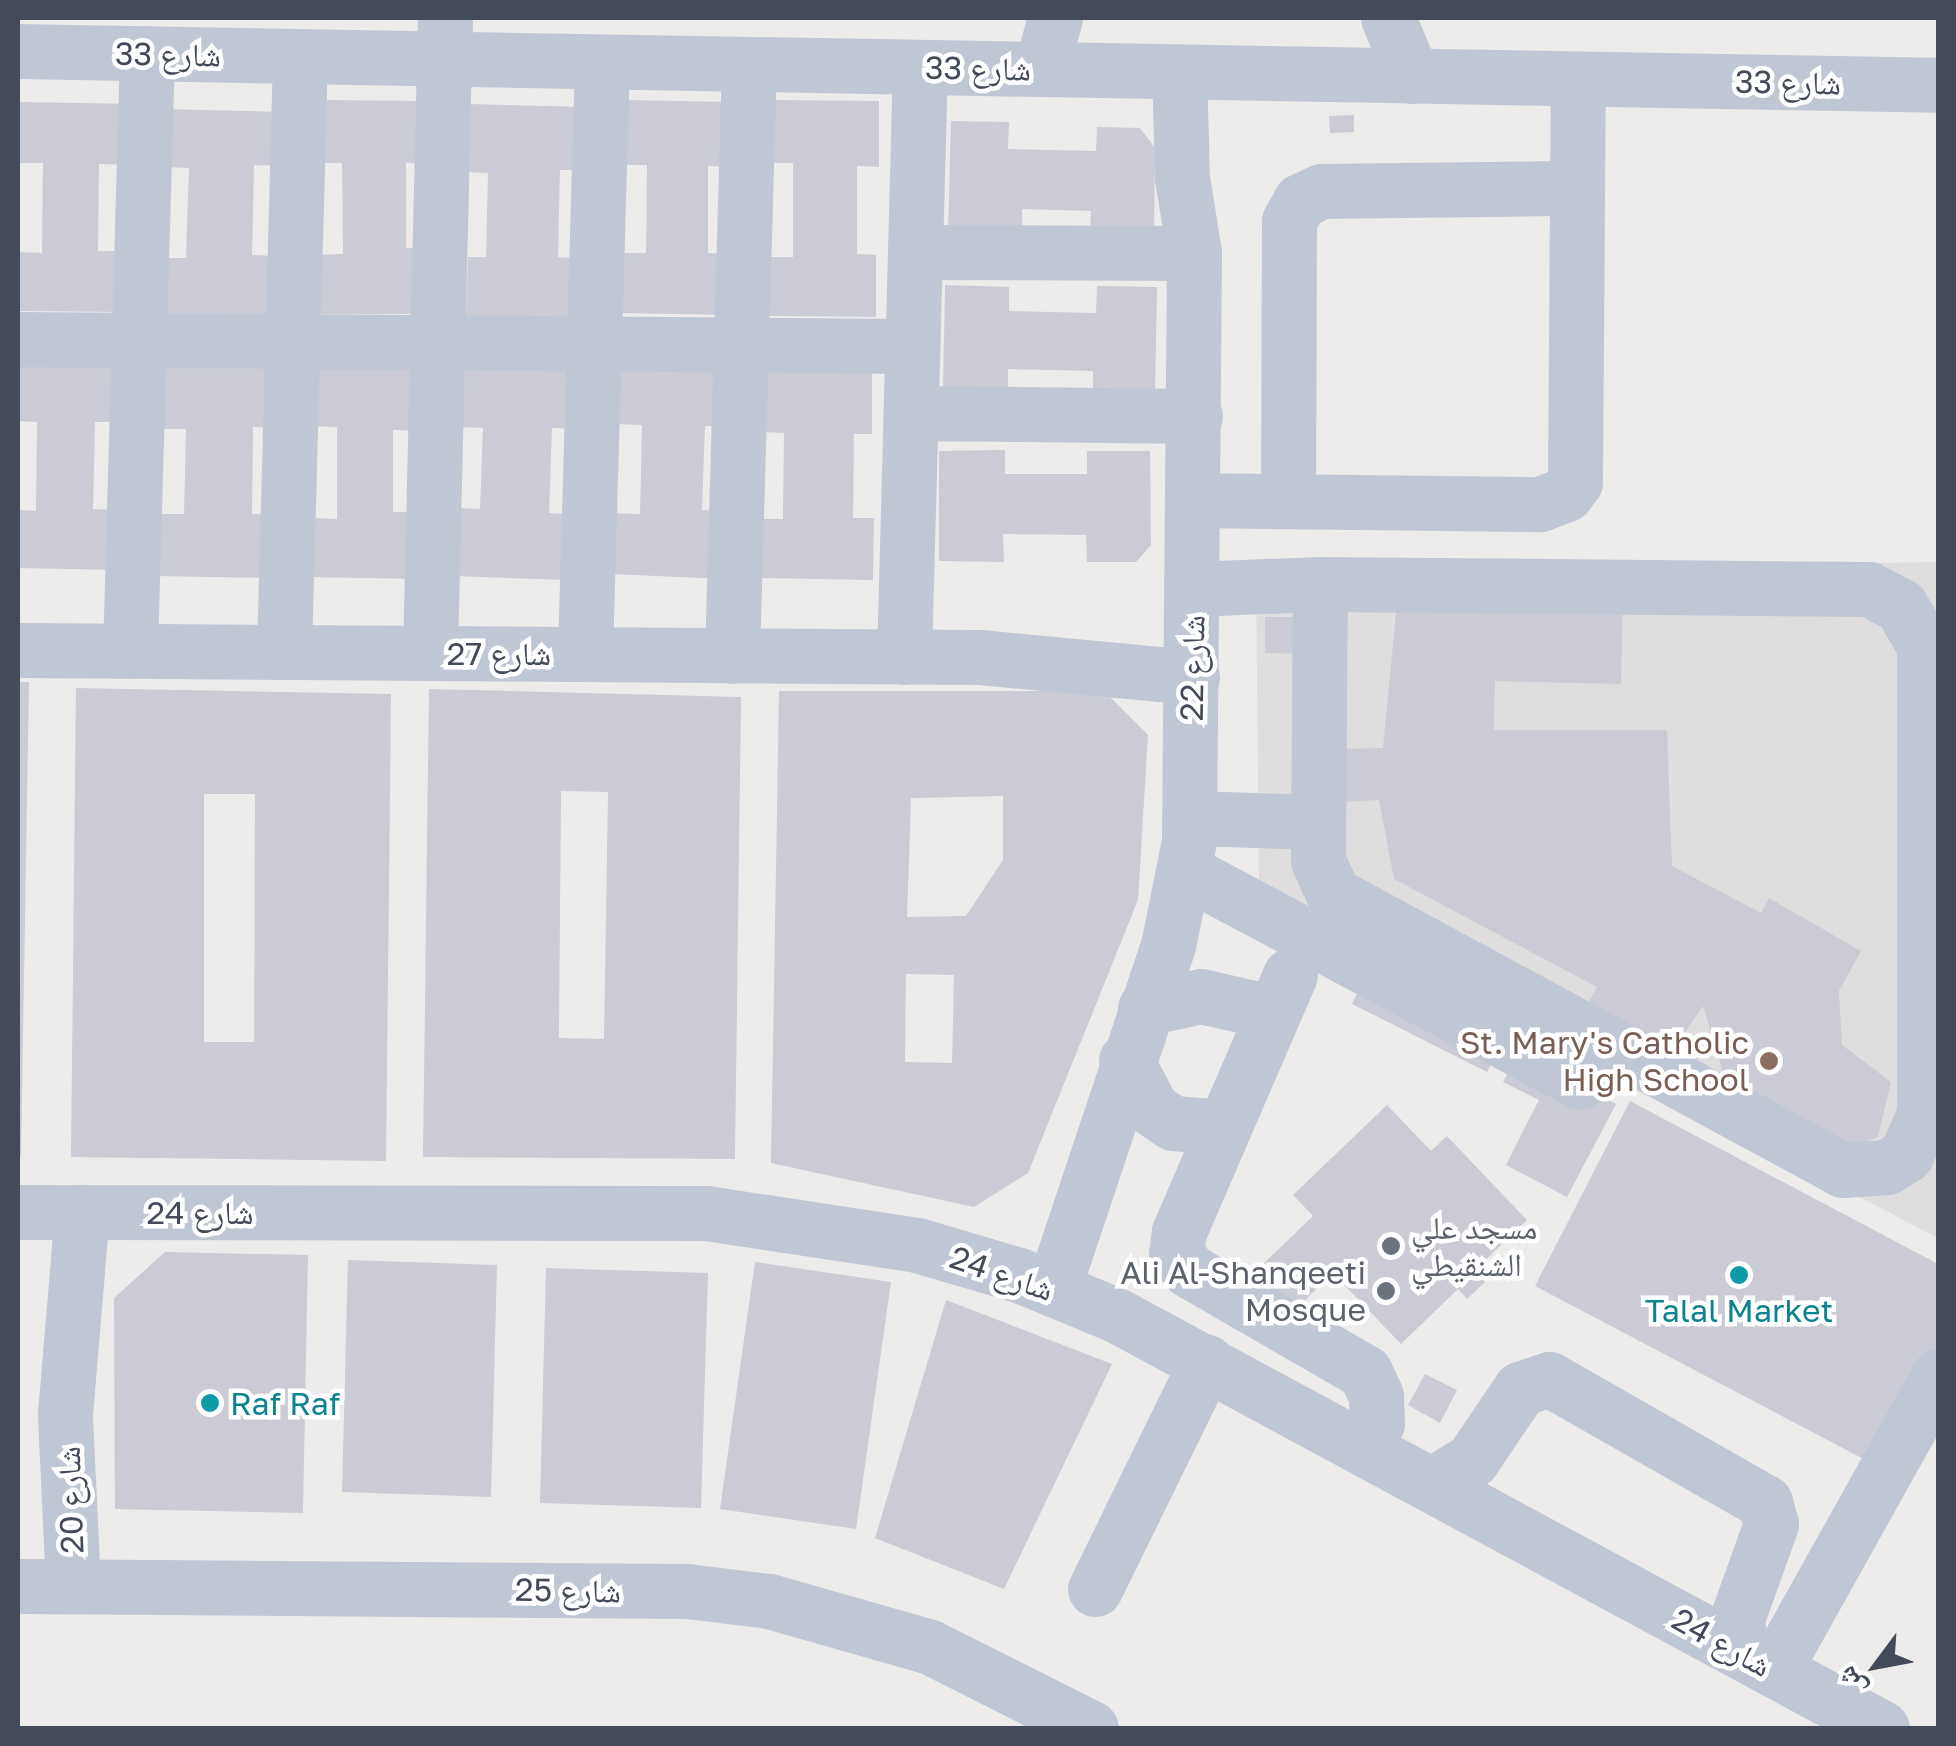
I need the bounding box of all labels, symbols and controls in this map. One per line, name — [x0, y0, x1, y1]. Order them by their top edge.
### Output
street label: شارع 33 — [115, 34, 221, 74]
street label: شارع 33 — [925, 48, 1031, 88]
street label: شارع 33 — [1735, 62, 1841, 102]
street label: شارع 22 — [1172, 615, 1212, 721]
street label: شارع 27 — [447, 634, 551, 672]
place label: St. Mary's Catholic High School — [1460, 1024, 1749, 1099]
marker: St. Mary's Catholic High School — [1758, 1050, 1780, 1072]
street label: شارع 24 — [147, 1193, 253, 1231]
place label: مسجد علي الشنقيطي — [1411, 1209, 1537, 1284]
marker: مسجد علي الشنقيطي — [1380, 1235, 1402, 1257]
street label: شارع 24 — [945, 1237, 1059, 1309]
place label: Ali Al-Shanqeeti Mosque — [1120, 1254, 1366, 1329]
marker: Talal Market — [1728, 1264, 1750, 1286]
marker: Ali Al-Shanqeeti Mosque — [1375, 1280, 1397, 1302]
place label: Talal Market — [1645, 1291, 1833, 1329]
place label: Raf Raf — [230, 1384, 340, 1422]
marker: Raf Raf — [199, 1392, 221, 1414]
street label: شارع 20 — [49, 1446, 91, 1554]
street label: شارع 25 — [515, 1570, 621, 1610]
street label: شارع 24 — [1666, 1599, 1778, 1685]
north arrow — [1826, 1616, 1926, 1716]
text: ش — [1828, 1661, 1872, 1704]

